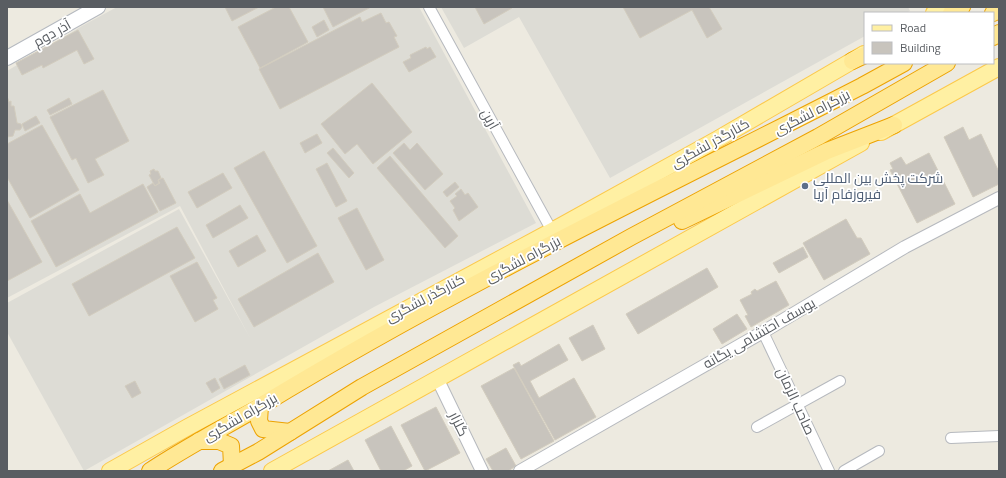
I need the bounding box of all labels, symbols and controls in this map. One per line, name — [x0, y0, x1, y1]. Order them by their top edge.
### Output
legend — [864, 12, 994, 64]
street label: آذر دوم — [29, 13, 75, 52]
text: Road — [900, 18, 926, 37]
text: Building — [900, 38, 941, 57]
street label: بزرگراه لشگری — [770, 83, 853, 140]
street label: آرین — [476, 104, 505, 133]
street label: کنارگذر لشگری — [667, 112, 753, 173]
place label: شرکت پخش بین المللی فیروزفام آریا — [813, 167, 943, 204]
marker: شرکت پخش بین المللی فیروزفام آریا — [800, 181, 810, 191]
street label: بزرگراه لشگری — [481, 230, 564, 287]
street label: کنارگذر لشگری — [381, 268, 468, 327]
street label: یوسف احتشامی یگانه — [698, 292, 819, 373]
street label: صاحب الزمان — [772, 364, 821, 438]
street label: بزرگراه لشگری — [199, 387, 281, 446]
street label: گلزار — [444, 407, 474, 440]

